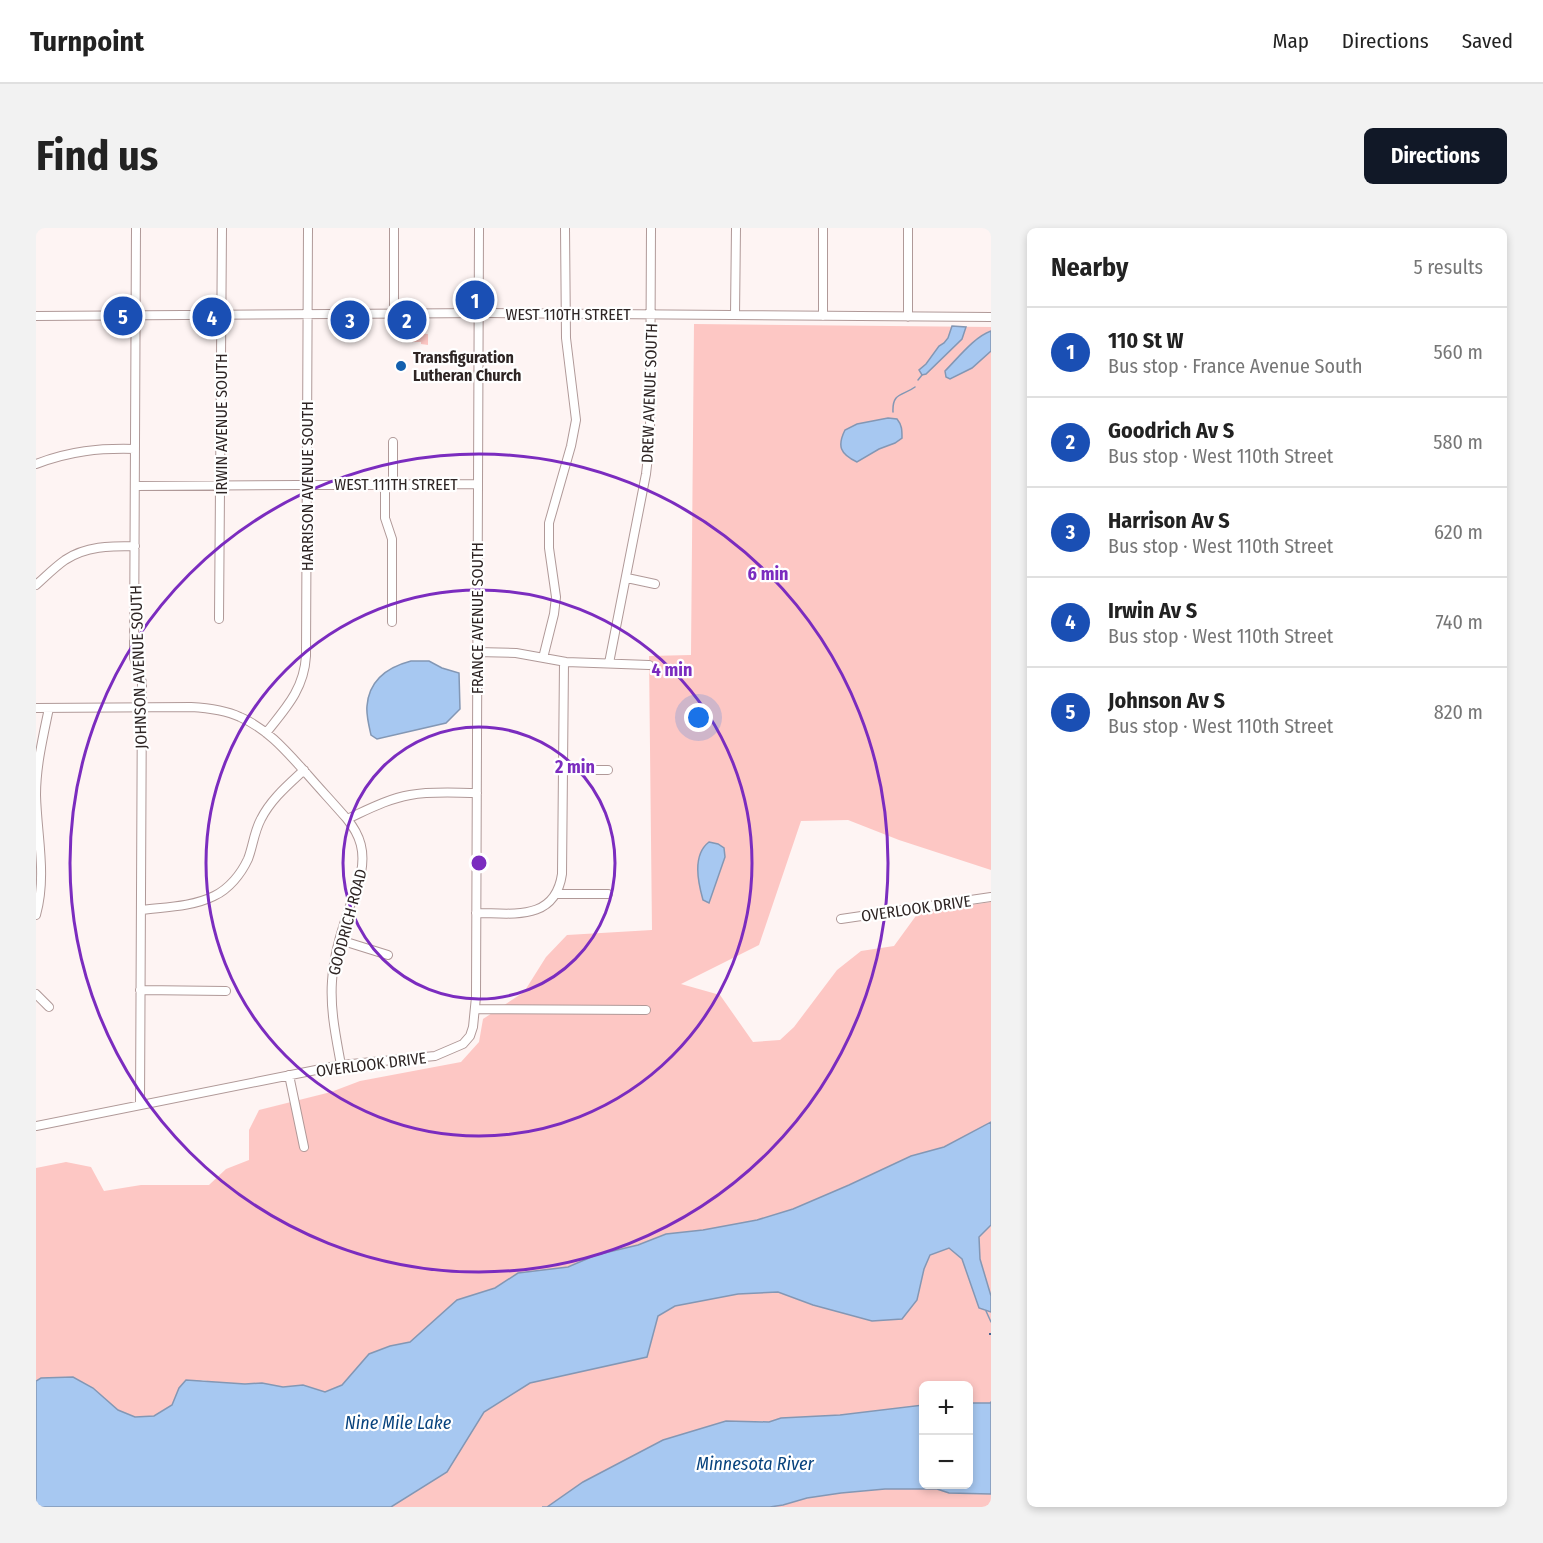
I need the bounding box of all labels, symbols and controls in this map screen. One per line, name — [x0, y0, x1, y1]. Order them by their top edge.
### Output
text: Turnpoint — [30, 25, 144, 58]
text: Map — [1272, 28, 1309, 54]
text: Directions — [1342, 28, 1429, 54]
text: Saved — [1462, 28, 1513, 54]
button: Directions — [1364, 128, 1507, 184]
text: Find us — [36, 131, 158, 181]
text: Nearby — [1051, 252, 1128, 283]
text: 5 results — [1413, 255, 1483, 279]
pin: 1 — [456, 278, 494, 322]
pin: 5 — [104, 294, 142, 338]
pin: 4 — [192, 294, 231, 340]
pin: 3 — [330, 298, 370, 343]
pin: 2 — [388, 298, 427, 343]
street label: WEST 110TH STREET — [505, 305, 631, 324]
street label: DREW AVENUE SOUTH — [638, 323, 661, 463]
text: 110 St W — [1108, 327, 1184, 354]
text: 1 — [1066, 340, 1075, 364]
text: 560 m — [1433, 340, 1483, 364]
place label: Transfiguration Lutheran Church — [413, 348, 521, 385]
street label: IRWIN AVENUE SOUTH — [212, 353, 231, 495]
text: Bus stop · France Avenue South — [1108, 354, 1363, 378]
marker: Transfiguration Lutheran Church — [394, 359, 408, 373]
street label: HARRISON AVENUE SOUTH — [298, 401, 317, 571]
text: Goodrich Av S — [1108, 417, 1234, 444]
text: 2 — [1066, 430, 1075, 454]
text: 580 m — [1433, 430, 1483, 454]
text: Bus stop · West 110th Street — [1108, 444, 1333, 468]
street label: WEST 111TH STREET — [334, 475, 458, 494]
text: Harrison Av S — [1108, 507, 1230, 534]
text: 3 — [1066, 520, 1075, 544]
text: 620 m — [1434, 520, 1483, 544]
text: Bus stop · West 110th Street — [1108, 534, 1333, 558]
street label: FRANCE AVENUE SOUTH — [468, 542, 487, 694]
text: 6 min — [748, 563, 789, 585]
street label: JOHNSON AVENUE SOUTH — [126, 585, 151, 749]
text: Irwin Av S — [1108, 597, 1197, 624]
text: 4 — [1065, 610, 1076, 634]
text: 740 m — [1435, 610, 1483, 634]
text: Bus stop · West 110th Street — [1108, 624, 1333, 648]
text: 4 min — [652, 659, 692, 681]
text: Johnson Av S — [1108, 687, 1225, 714]
text: 5 — [1066, 700, 1075, 724]
text: 820 m — [1434, 700, 1483, 724]
your location — [684, 703, 713, 732]
text: Bus stop · West 110th Street — [1108, 714, 1333, 738]
text: 2 min — [554, 756, 595, 778]
centre of rings — [469, 853, 489, 873]
street label: GOODRICH ROAD — [324, 867, 371, 977]
street label: OVERLOOK DRIVE — [860, 891, 972, 926]
street label: OVERLOOK DRIVE — [315, 1048, 427, 1081]
map controls — [919, 1381, 973, 1489]
button: + — [919, 1381, 973, 1435]
water label: Nine Mile Lake — [345, 1412, 452, 1434]
button: − — [919, 1435, 973, 1489]
water label: Minnesota River — [696, 1453, 815, 1475]

